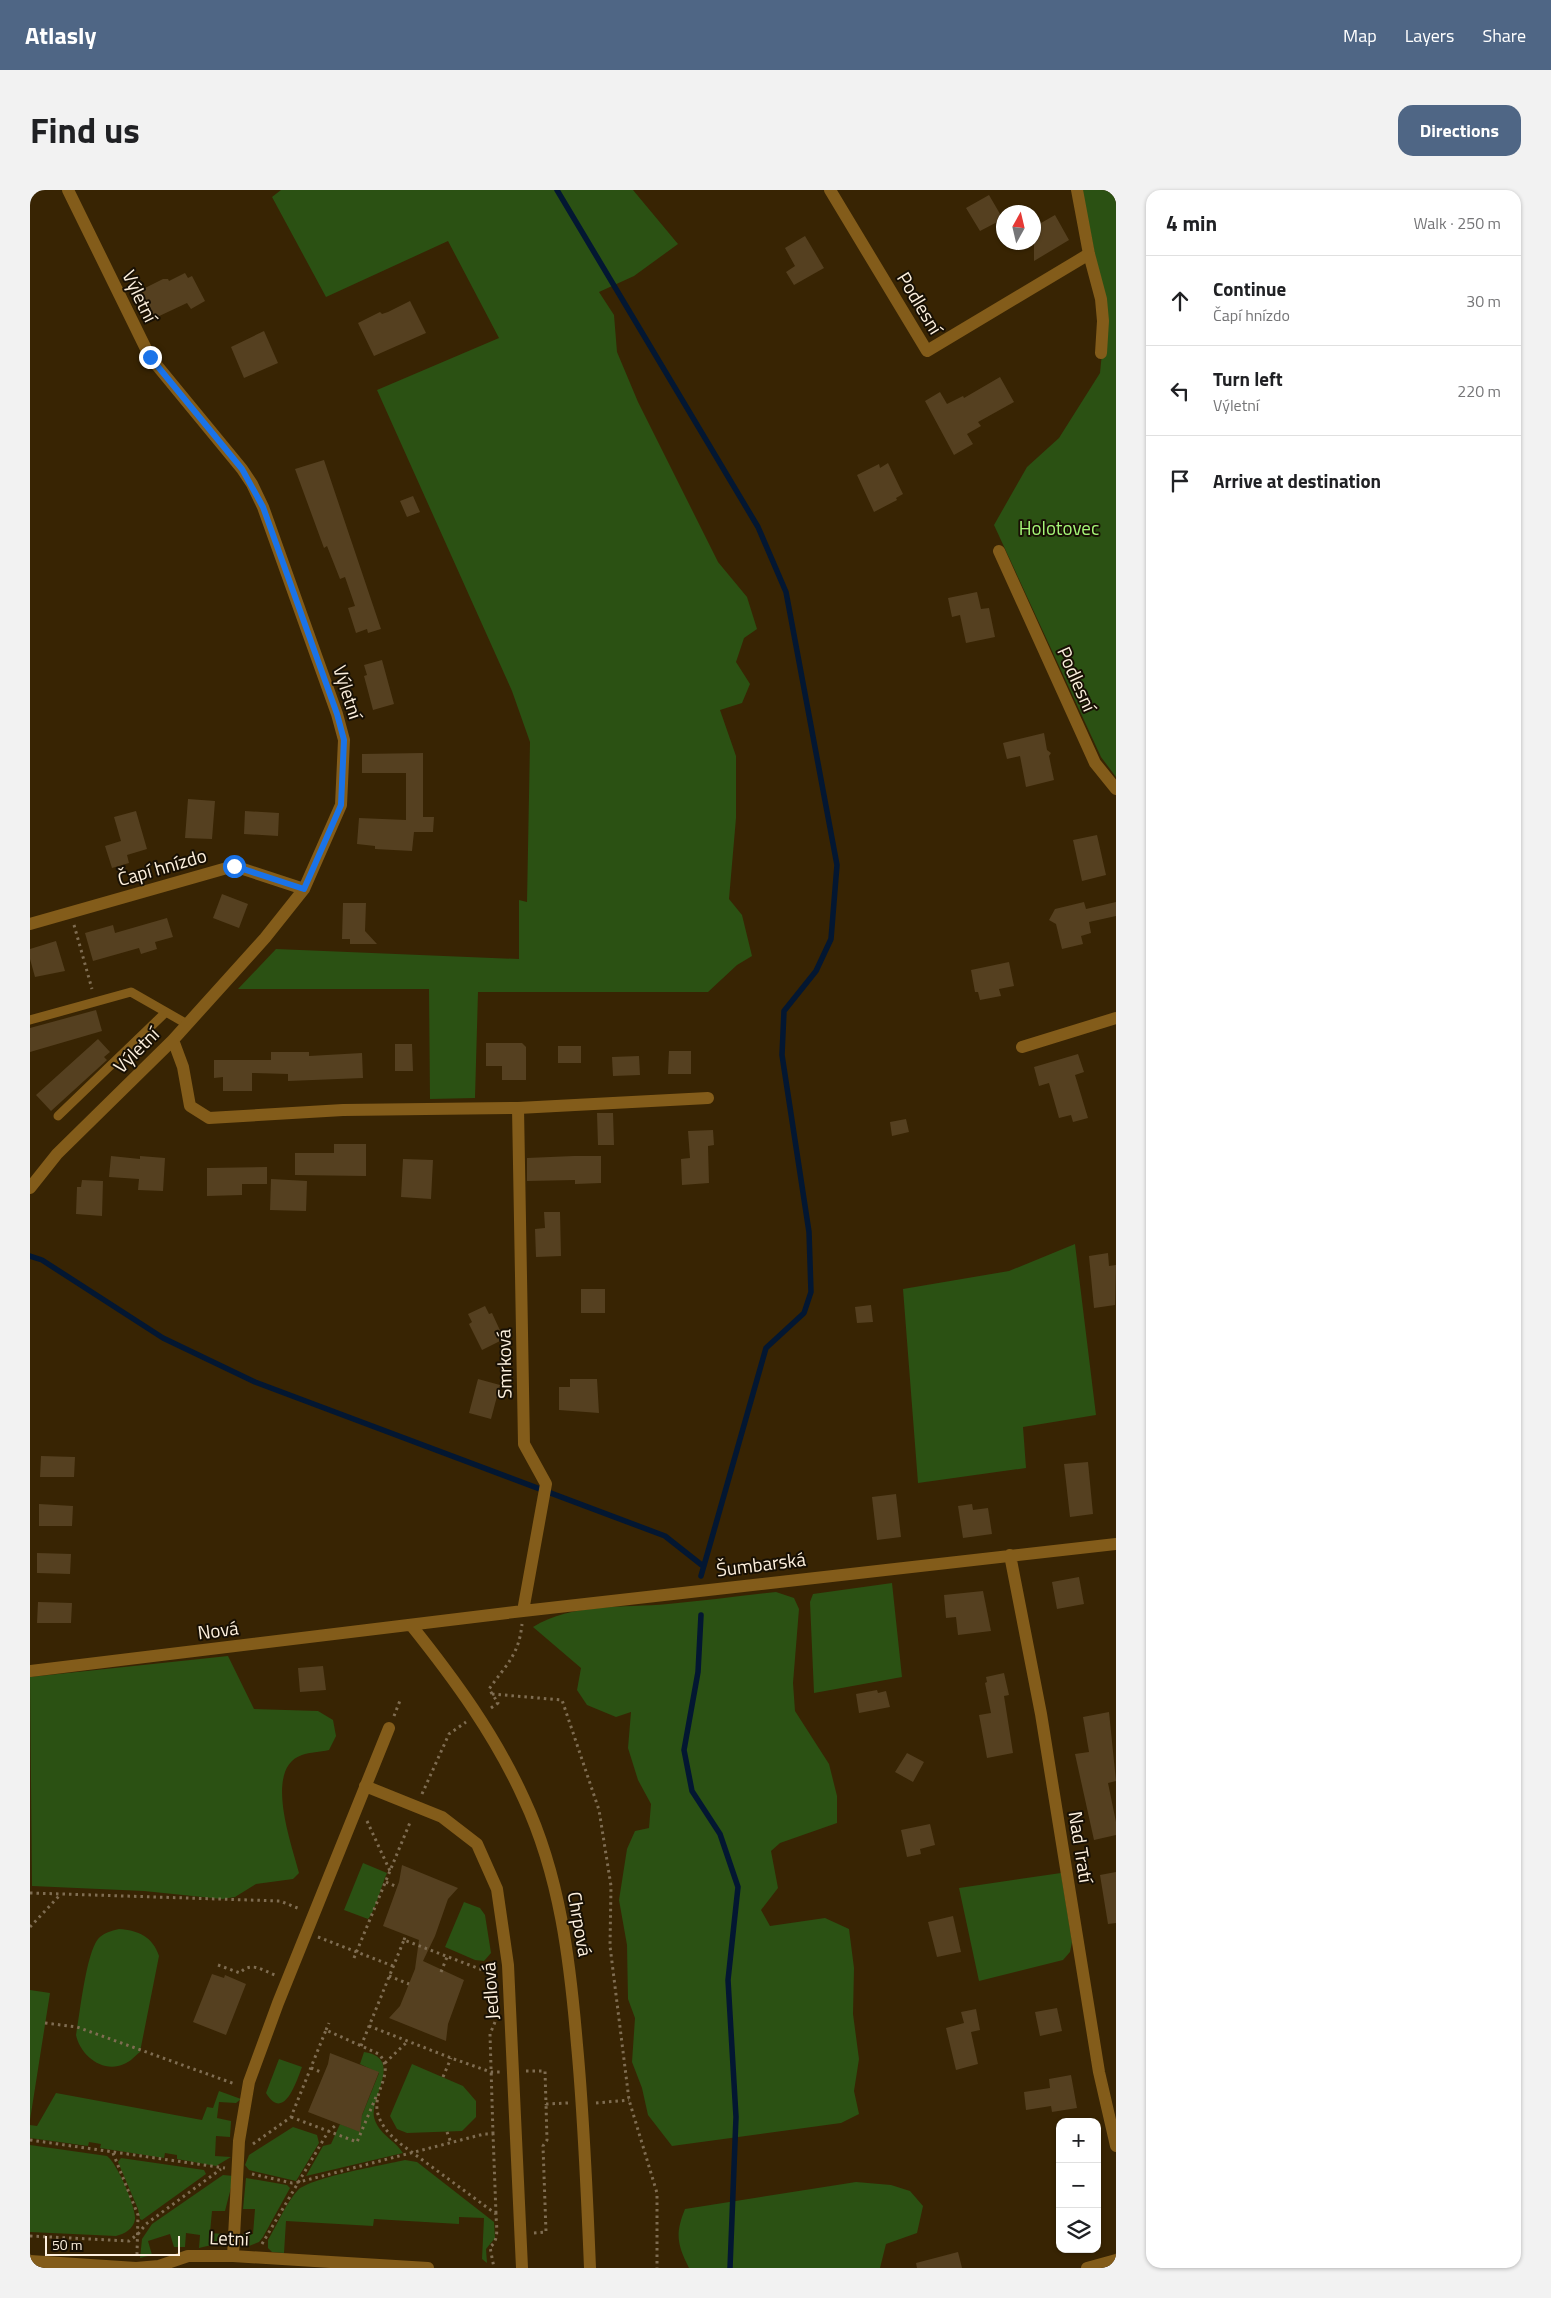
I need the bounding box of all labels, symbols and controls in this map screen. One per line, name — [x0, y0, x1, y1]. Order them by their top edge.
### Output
text: Atlasly — [25, 17, 96, 53]
text: Map — [1343, 22, 1377, 49]
text: Layers — [1405, 22, 1454, 49]
text: Share — [1482, 22, 1526, 49]
text: Find us — [30, 103, 140, 157]
button: Directions — [1398, 105, 1521, 156]
north arrow — [996, 205, 1041, 250]
text: 4 min — [1166, 207, 1217, 239]
text: Walk · 250 m — [1413, 211, 1501, 235]
street label: Výletní — [115, 265, 166, 329]
street label: Podlesní — [890, 266, 951, 341]
text: Continue — [1213, 274, 1286, 303]
icon: ahead — [1166, 287, 1194, 315]
text: 30 m — [1466, 289, 1501, 313]
text: Čapí hnízdo — [1213, 303, 1290, 327]
route end — [139, 346, 162, 369]
text: Turn left — [1213, 364, 1283, 393]
icon: left — [1166, 377, 1194, 405]
text: 220 m — [1457, 379, 1501, 403]
text: Výletní — [1213, 393, 1259, 417]
text: Arrive at destination — [1213, 466, 1381, 495]
icon: arrive — [1166, 467, 1194, 495]
park label: Holotovec — [1019, 513, 1099, 542]
street label: Podlesní — [1050, 642, 1105, 718]
street label: Výletní — [326, 661, 371, 724]
street label: Čapí hnízdo — [114, 840, 210, 893]
route start — [223, 855, 246, 878]
street label: Výletní — [106, 1019, 167, 1079]
street label: Smrková — [488, 1328, 519, 1399]
street label: Šumbarská — [715, 1544, 808, 1583]
street label: Nová — [196, 1613, 241, 1646]
street label: Nad Tratí — [1062, 1809, 1102, 1886]
street label: Chrpová — [561, 1889, 601, 1959]
street label: Jedlová — [473, 1961, 506, 2021]
map controls — [1056, 2118, 1101, 2253]
button: + — [1056, 2118, 1101, 2163]
button: − — [1056, 2163, 1101, 2208]
button: layers — [1056, 2208, 1101, 2253]
street label: Letní — [209, 2222, 251, 2253]
scale bar — [45, 2233, 180, 2256]
text: 50 m — [52, 2234, 82, 2255]

